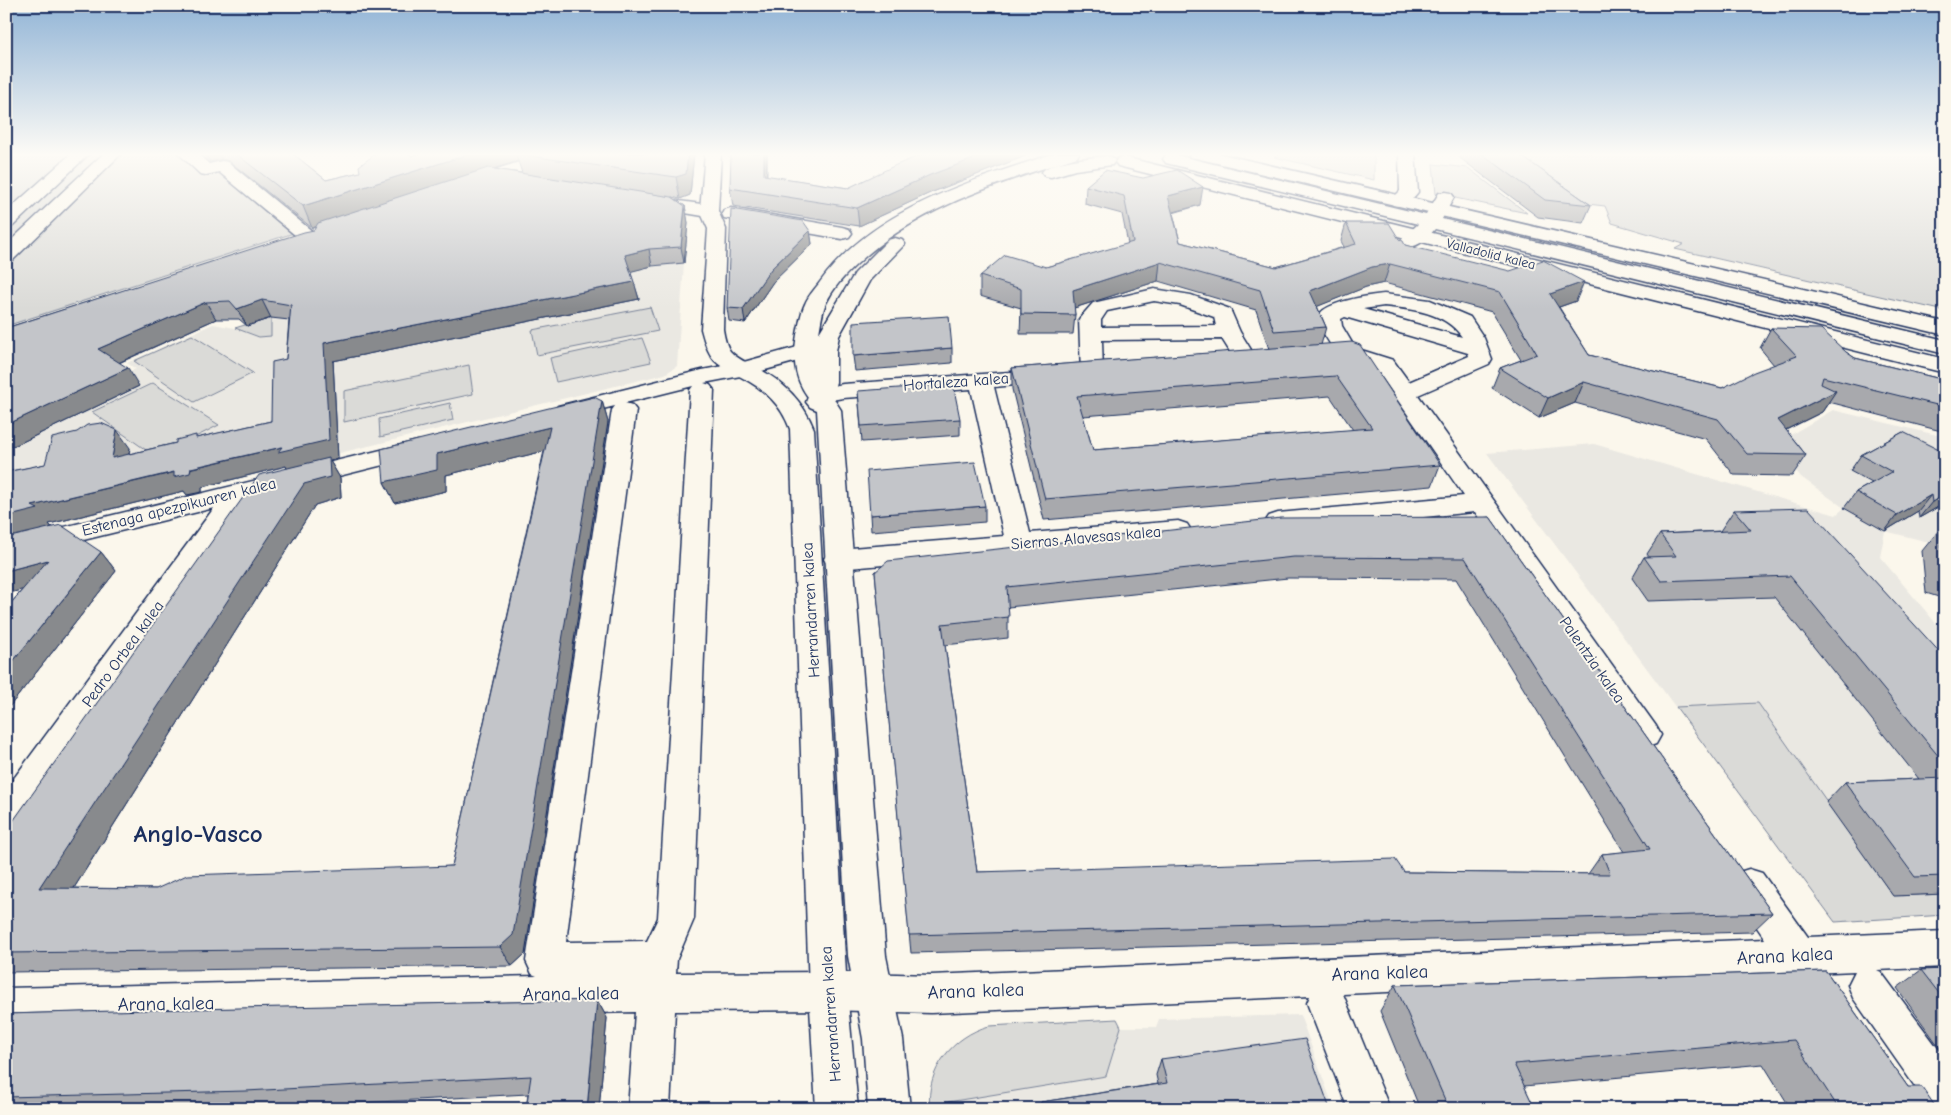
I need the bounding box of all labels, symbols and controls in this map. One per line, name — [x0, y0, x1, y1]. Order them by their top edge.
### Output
street label: Valladolid kalea — [1445, 235, 1537, 273]
street label: Hortaleza kalea — [903, 369, 1009, 395]
street label: Estenaga apezpikuaren kalea — [80, 474, 278, 540]
street label: Sierras Alavesas kalea — [1010, 522, 1162, 554]
street label: Herrandarren kalea — [798, 542, 824, 678]
street label: Pedro Orbea kalea — [78, 597, 168, 711]
street label: Palentzia kalea — [1556, 613, 1628, 707]
district label: Anglo-Vasco — [133, 819, 263, 848]
street label: Arana kalea — [1736, 942, 1834, 970]
street label: Herrandarren kalea — [817, 946, 845, 1082]
street label: Arana kalea — [1331, 960, 1429, 986]
street label: Arana kalea — [927, 978, 1025, 1004]
street label: Arana kalea — [522, 982, 620, 1006]
street label: Arana kalea — [117, 992, 215, 1016]

